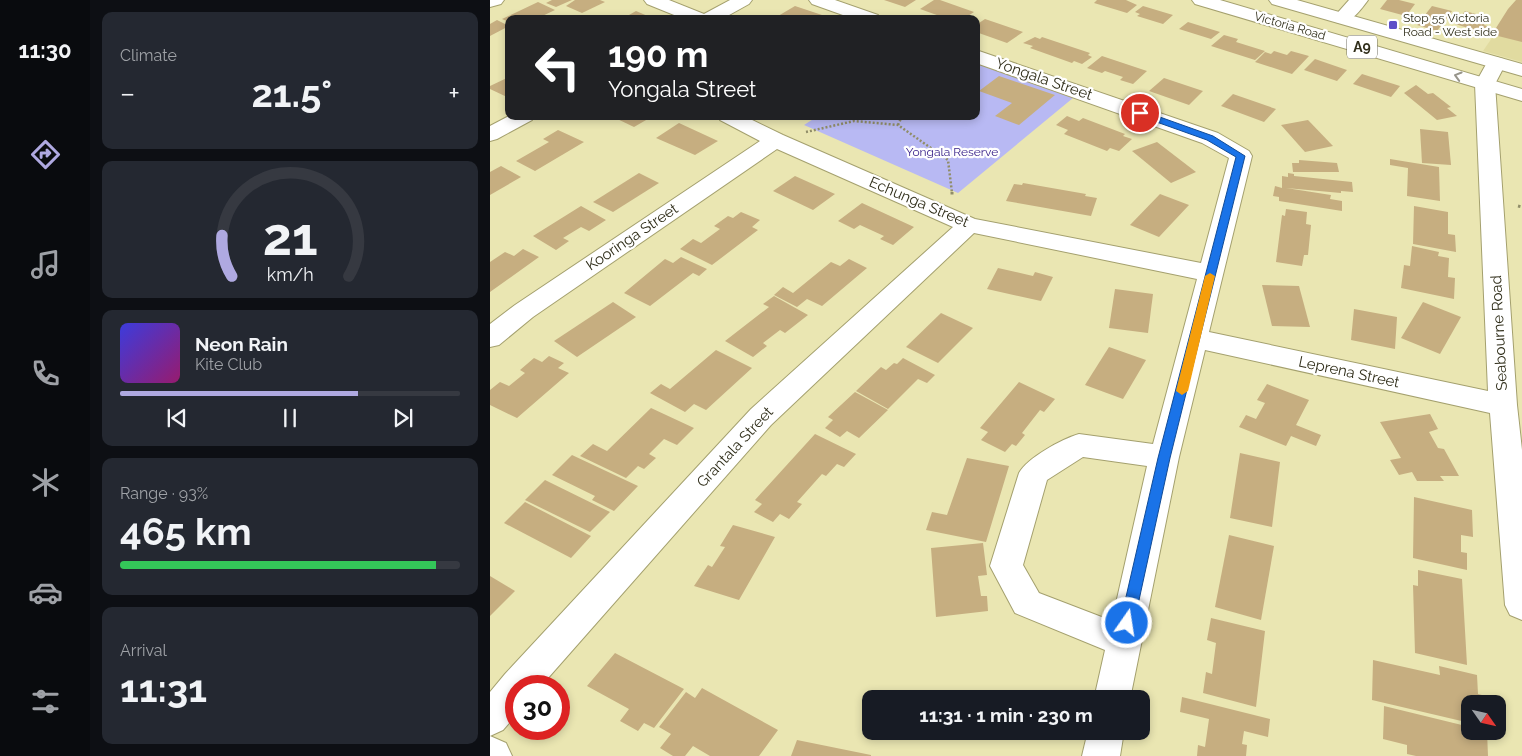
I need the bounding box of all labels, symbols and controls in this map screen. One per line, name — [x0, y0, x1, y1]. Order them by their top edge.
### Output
street label: Victoria Road — [1253, 9, 1327, 43]
place label: Stop 55 Victoria Road - West side — [1403, 11, 1497, 39]
marker: Stop 55 Victoria Road - West side — [1387, 19, 1399, 31]
text: 190 m — [608, 34, 708, 75]
icon: left — [525, 35, 590, 100]
road number: A9 — [1347, 36, 1377, 58]
text: 11:30 — [19, 37, 71, 63]
text: Climate — [120, 46, 177, 65]
street label: Yongala Street — [993, 54, 1095, 104]
text: 21.5° — [251, 71, 332, 116]
one-way arrow — [1455, 71, 1463, 81]
text: Yongala Street — [608, 76, 756, 102]
text: − — [120, 77, 135, 110]
text: + — [448, 77, 460, 110]
pin — [1119, 92, 1161, 134]
icon: arrive — [1126, 99, 1154, 127]
icon: directions — [28, 137, 63, 172]
park label: Yongala Reserve — [906, 145, 998, 159]
street label: Echunga Street — [867, 173, 971, 231]
street label: Kooringa Street — [583, 200, 681, 274]
text: 21 — [262, 206, 318, 267]
icon: music — [28, 247, 63, 282]
text: km/h — [266, 264, 314, 285]
street label: Seabourne Road — [1487, 275, 1511, 391]
text: Neon Rain — [195, 333, 288, 355]
street label: Leprena Street — [1297, 353, 1401, 391]
text: Kite Club — [195, 355, 262, 374]
icon: phone — [28, 356, 63, 391]
street label: Grantala Street — [693, 403, 777, 491]
icon: previous — [163, 404, 191, 432]
icon: pause — [276, 404, 304, 432]
icon: next — [389, 404, 417, 432]
icon: climate — [28, 465, 63, 500]
text: Range · 93% — [120, 484, 208, 503]
text: 465 km — [120, 509, 252, 554]
icon: car — [28, 575, 63, 610]
position arrow — [1100, 596, 1152, 648]
text: Arrival — [120, 641, 167, 660]
text: 11:31 — [120, 666, 207, 711]
speed limit sign: 30 — [505, 675, 570, 740]
icon: filters — [28, 684, 63, 719]
north arrow — [1461, 695, 1506, 740]
map controls — [1461, 695, 1506, 740]
text: 11:31 · 1 min · 230 m — [919, 704, 1093, 726]

